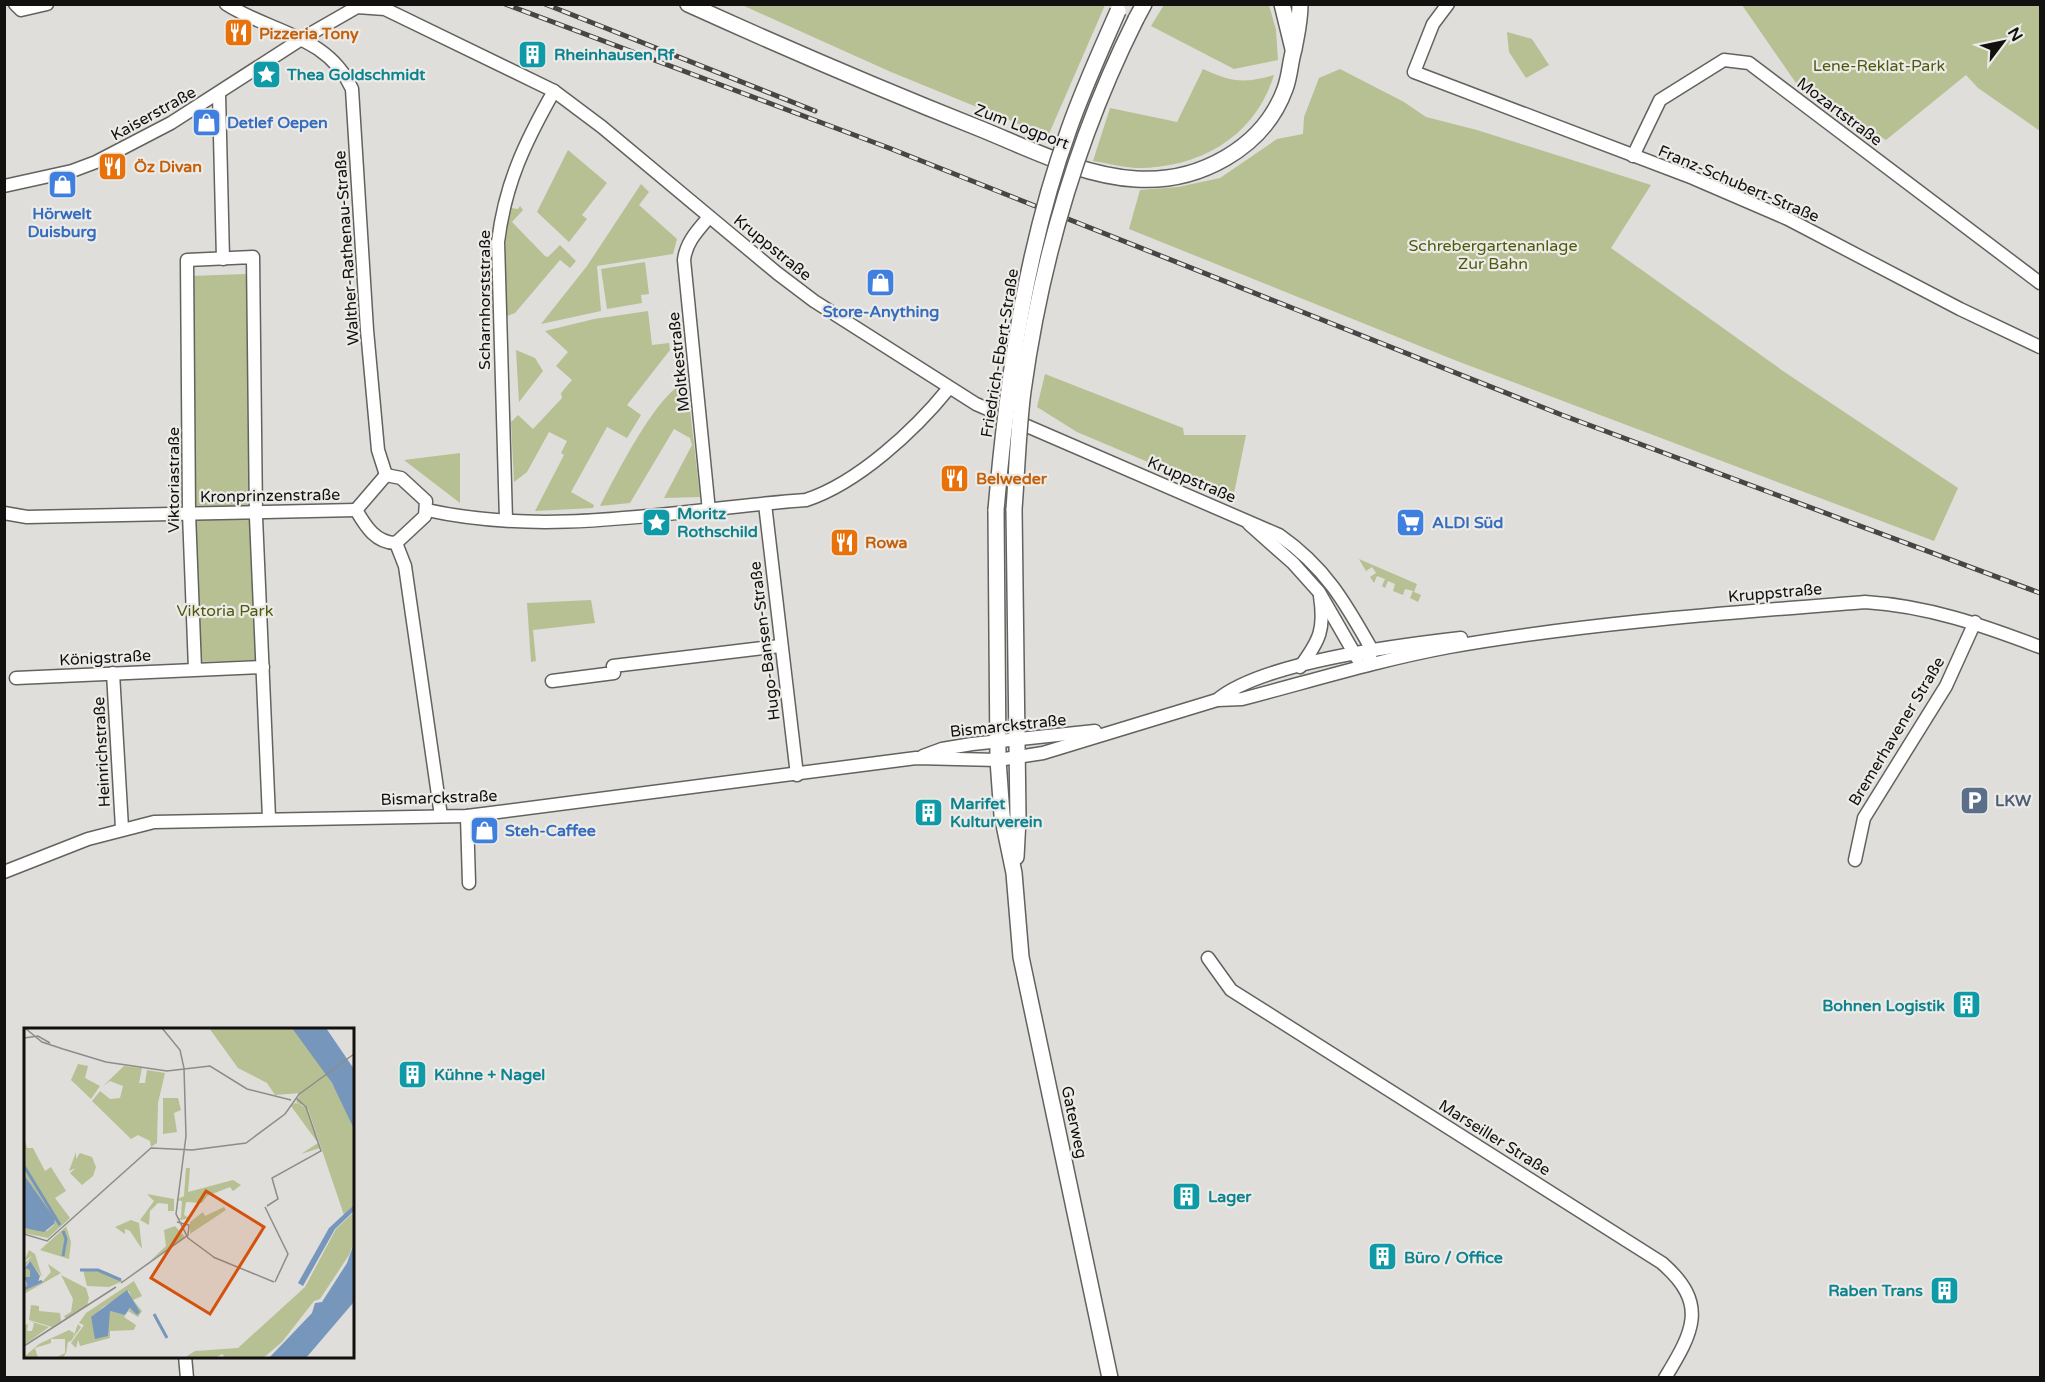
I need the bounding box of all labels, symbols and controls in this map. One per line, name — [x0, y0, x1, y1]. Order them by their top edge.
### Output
north arrow — [1973, 12, 2033, 72]
restaurant icon: Pizzeria Tony — [222, 17, 254, 49]
place label: Pizzeria Tony — [259, 24, 359, 44]
text: N — [2003, 24, 2027, 45]
building icon: Rheinhausen Rf — [517, 38, 549, 70]
place label: Rheinhausen Rf — [554, 45, 675, 65]
park label: Lene-Reklat-Park — [1813, 56, 1945, 76]
place icon: Thea Goldschmidt — [250, 58, 282, 90]
place label: Thea Goldschmidt — [286, 65, 426, 85]
street label: Mozartstraße — [1793, 73, 1886, 150]
street label: Kaiserstraße — [107, 82, 200, 145]
street label: Zum Logport — [971, 100, 1072, 154]
shop icon: Detlef Oepen — [190, 106, 222, 138]
place label: Detlef Oepen — [227, 113, 328, 133]
street label: Franz-Schubert-Straße — [1655, 141, 1822, 227]
restaurant icon: Öz Divan — [97, 150, 129, 182]
street label: Walther-Rathenau-Straße — [330, 150, 364, 346]
place label: Öz Divan — [134, 157, 202, 177]
shop icon: Hörwelt Duisburg — [46, 169, 78, 201]
place label: Hörwelt Duisburg — [27, 204, 97, 242]
street label: Kruppstraße — [729, 210, 815, 285]
street label: Scharnhorststraße — [475, 230, 495, 370]
park label: Schrebergartenanlage Zur Bahn — [1409, 236, 1578, 274]
shop icon: Store-Anything — [865, 267, 897, 299]
street label: Friedrich-Ebert-Straße — [977, 267, 1023, 439]
place label: Store-Anything — [823, 302, 939, 322]
street label: Moltkestraße — [664, 311, 694, 413]
street label: Viktoriastraße — [164, 427, 184, 533]
street label: Kruppstraße — [1144, 452, 1239, 508]
restaurant icon: Belweder — [939, 462, 971, 494]
place label: Belweder — [976, 469, 1048, 489]
street label: Kronprinzenstraße — [200, 485, 340, 507]
place label: Moritz Rothschild — [677, 504, 758, 542]
place icon: Moritz Rothschild — [640, 506, 672, 538]
supermarket icon: ALDI Süd — [1395, 506, 1427, 538]
place label: ALDI Süd — [1432, 513, 1503, 533]
restaurant icon: Rowa — [828, 526, 860, 558]
place label: Rowa — [865, 533, 908, 553]
street label: Hugo-Bansen-Straße — [745, 560, 785, 722]
street label: Kruppstraße — [1727, 579, 1823, 607]
park label: Viktoria Park — [177, 601, 274, 621]
street label: Königstraße — [59, 646, 151, 670]
street label: Bremerhavener Straße — [1844, 653, 1949, 810]
street label: Heinrichstraße — [89, 696, 115, 808]
street label: Bismarckstraße — [949, 710, 1067, 742]
parking icon: LKW — [1958, 784, 1990, 816]
street label: Bismarckstraße — [380, 786, 498, 810]
place label: LKW — [1995, 791, 2032, 811]
place label: Marifet Kulturverein — [950, 794, 1043, 832]
building icon: Marifet Kulturverein — [913, 796, 945, 828]
shop icon: Steh-Caffee — [468, 814, 500, 846]
place label: Steh-Caffee — [505, 821, 596, 841]
building icon: Bohnen Logistik — [1950, 989, 1982, 1021]
place label: Bohnen Logistik — [1822, 996, 1945, 1016]
inset map — [24, 1028, 354, 1358]
building icon: Kühne + Nagel — [397, 1058, 429, 1090]
place label: Kühne + Nagel — [434, 1065, 545, 1085]
street label: Gaterweg — [1057, 1084, 1091, 1160]
street label: Marseiller Straße — [1435, 1095, 1554, 1180]
building icon: Lager — [1171, 1180, 1203, 1212]
place label: Lager — [1208, 1187, 1252, 1207]
building icon: Büro / Office — [1367, 1241, 1399, 1273]
place label: Büro / Office — [1404, 1248, 1503, 1268]
building icon: Raben Trans — [1928, 1274, 1960, 1306]
place label: Raben Trans — [1828, 1281, 1923, 1301]

